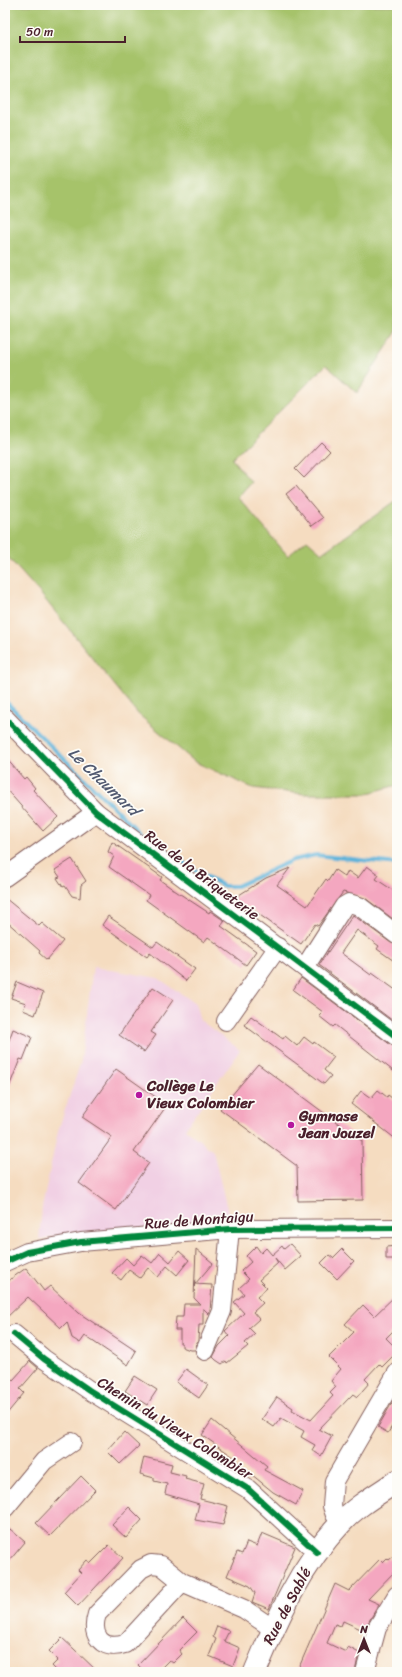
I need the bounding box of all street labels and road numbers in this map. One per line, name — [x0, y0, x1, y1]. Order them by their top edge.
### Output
street label: Rue de la Briqueterie — [139, 823, 265, 927]
street label: Rue de Montaigu — [144, 1203, 254, 1237]
street label: Chemin du Vieux Colombier — [92, 1369, 259, 1487]
street label: Rue de Sablé — [256, 1562, 319, 1650]

